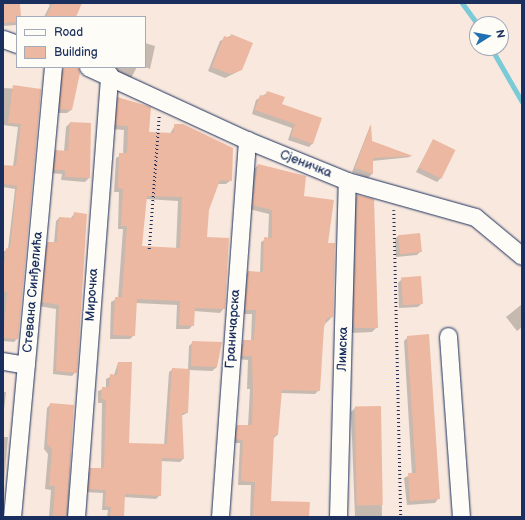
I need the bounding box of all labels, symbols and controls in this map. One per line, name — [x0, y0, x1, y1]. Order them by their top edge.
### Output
legend — [16, 16, 146, 68]
north arrow — [469, 16, 509, 56]
text: Road — [54, 25, 83, 40]
text: N — [493, 29, 507, 39]
text: Building — [54, 45, 98, 60]
street label: Сјеничка — [278, 147, 334, 181]
street label: Стевана Синђелића — [20, 231, 46, 353]
street label: Мирочка — [82, 268, 102, 322]
street label: Граничарска — [222, 289, 244, 369]
street label: Лимска — [334, 326, 352, 372]

